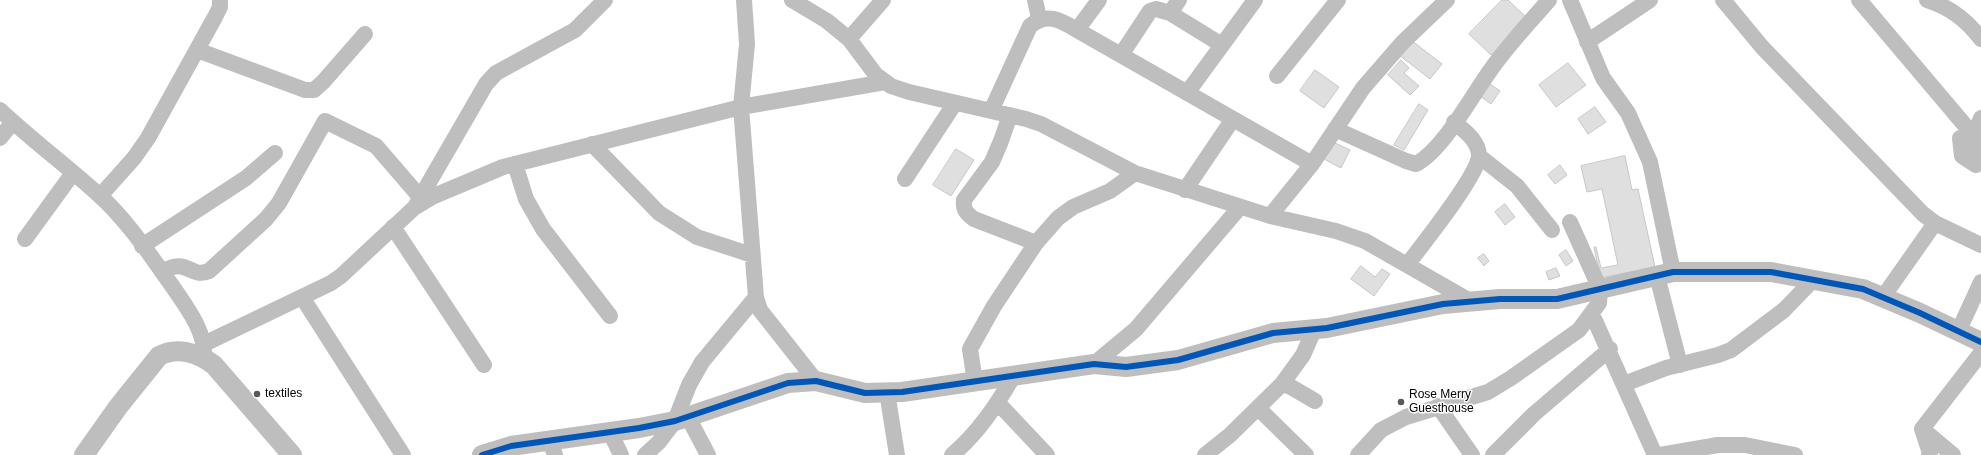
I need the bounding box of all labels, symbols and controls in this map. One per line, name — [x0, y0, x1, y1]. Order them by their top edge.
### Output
place label: textiles — [265, 387, 302, 401]
place label: Rose Merry Guesthouse — [1409, 388, 1474, 416]
marker: textiles — [252, 389, 262, 399]
marker: Rose Merry Guesthouse — [1396, 397, 1406, 407]

